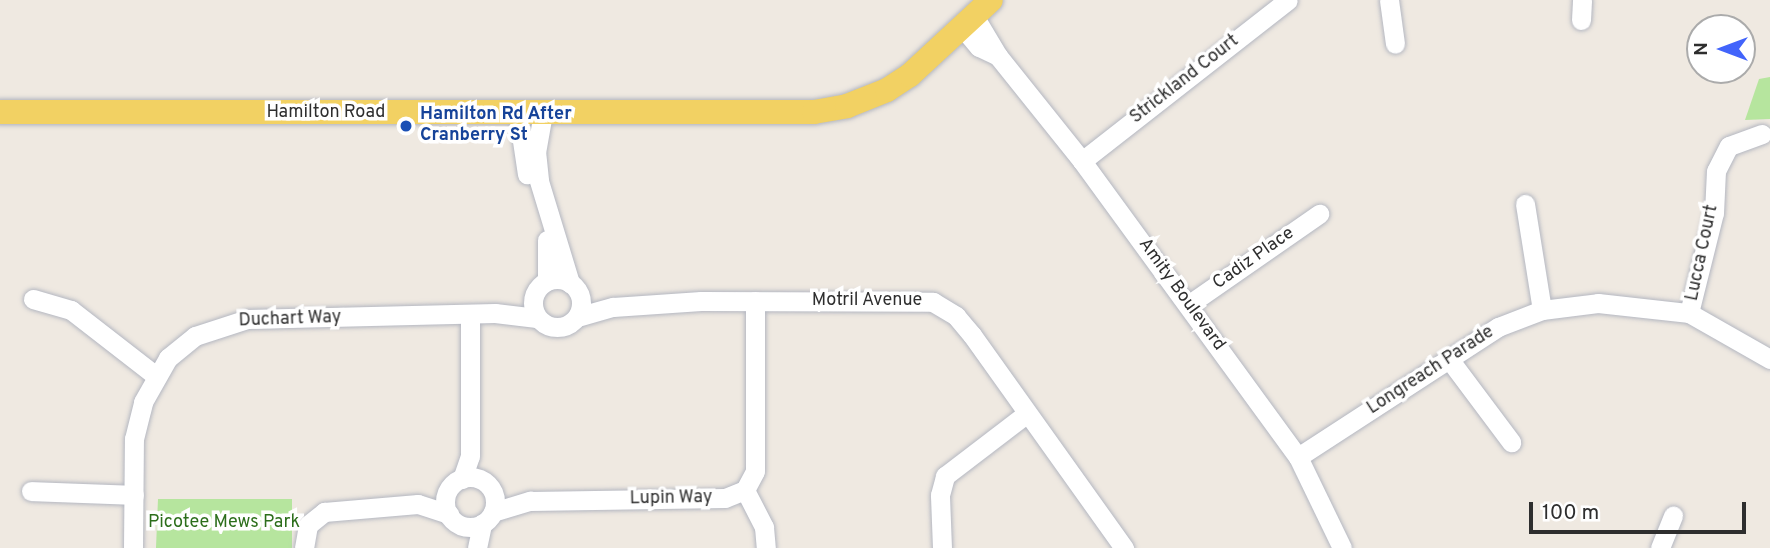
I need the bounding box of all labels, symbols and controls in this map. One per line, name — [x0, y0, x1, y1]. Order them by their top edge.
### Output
north arrow — [1686, 14, 1756, 84]
street label: Strickland Court — [1126, 31, 1244, 129]
text: N — [1690, 42, 1714, 56]
street label: Hamilton Road — [267, 102, 385, 124]
place label: Hamilton Rd After Cranberry St — [420, 105, 572, 148]
marker: Hamilton Rd After Cranberry St — [398, 118, 414, 134]
street label: Lucca Court — [1682, 203, 1724, 303]
street label: Cadiz Place — [1209, 223, 1299, 295]
street label: Amity Boulevard — [1133, 235, 1229, 355]
street label: Motril Avenue — [811, 290, 923, 312]
street label: Duchart Way — [238, 307, 342, 333]
street label: Longreach Parade — [1364, 322, 1498, 420]
street label: Lupin Way — [629, 487, 713, 511]
scale bar — [1532, 489, 1749, 532]
text: 100 m — [1542, 500, 1599, 527]
park label: Picotee Mews Park — [148, 512, 300, 534]

